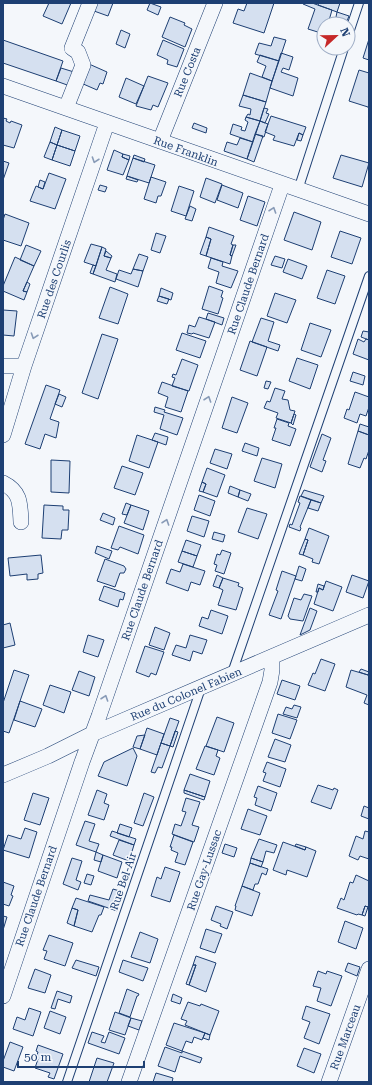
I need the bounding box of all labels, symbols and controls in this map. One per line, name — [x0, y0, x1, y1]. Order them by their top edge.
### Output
north arrow — [316, 16, 356, 56]
text: N — [337, 26, 353, 39]
street label: Rue Costa — [172, 45, 203, 99]
street label: Rue Franklin — [152, 134, 220, 169]
one-way arrow — [91, 156, 100, 163]
one-way arrow — [268, 206, 277, 213]
street label: Rue Claude Bernard — [225, 232, 272, 336]
street label: Rue des Courlis — [35, 238, 74, 320]
one-way arrow — [31, 332, 39, 339]
one-way arrow — [203, 395, 212, 402]
one-way arrow — [161, 518, 169, 525]
street label: Rue Claude Bernard — [119, 538, 166, 642]
street label: Rue du Colonel Fabien — [129, 665, 244, 724]
one-way arrow — [100, 694, 109, 701]
street label: Rue Gay-Lussac — [185, 828, 224, 912]
street label: Rue Claude Bernard — [13, 844, 60, 948]
street label: Rue Bel-Air — [108, 850, 140, 912]
street label: Rue Marceau — [328, 1003, 363, 1072]
scale bar — [18, 1043, 144, 1069]
text: 50 m — [24, 1050, 51, 1064]

